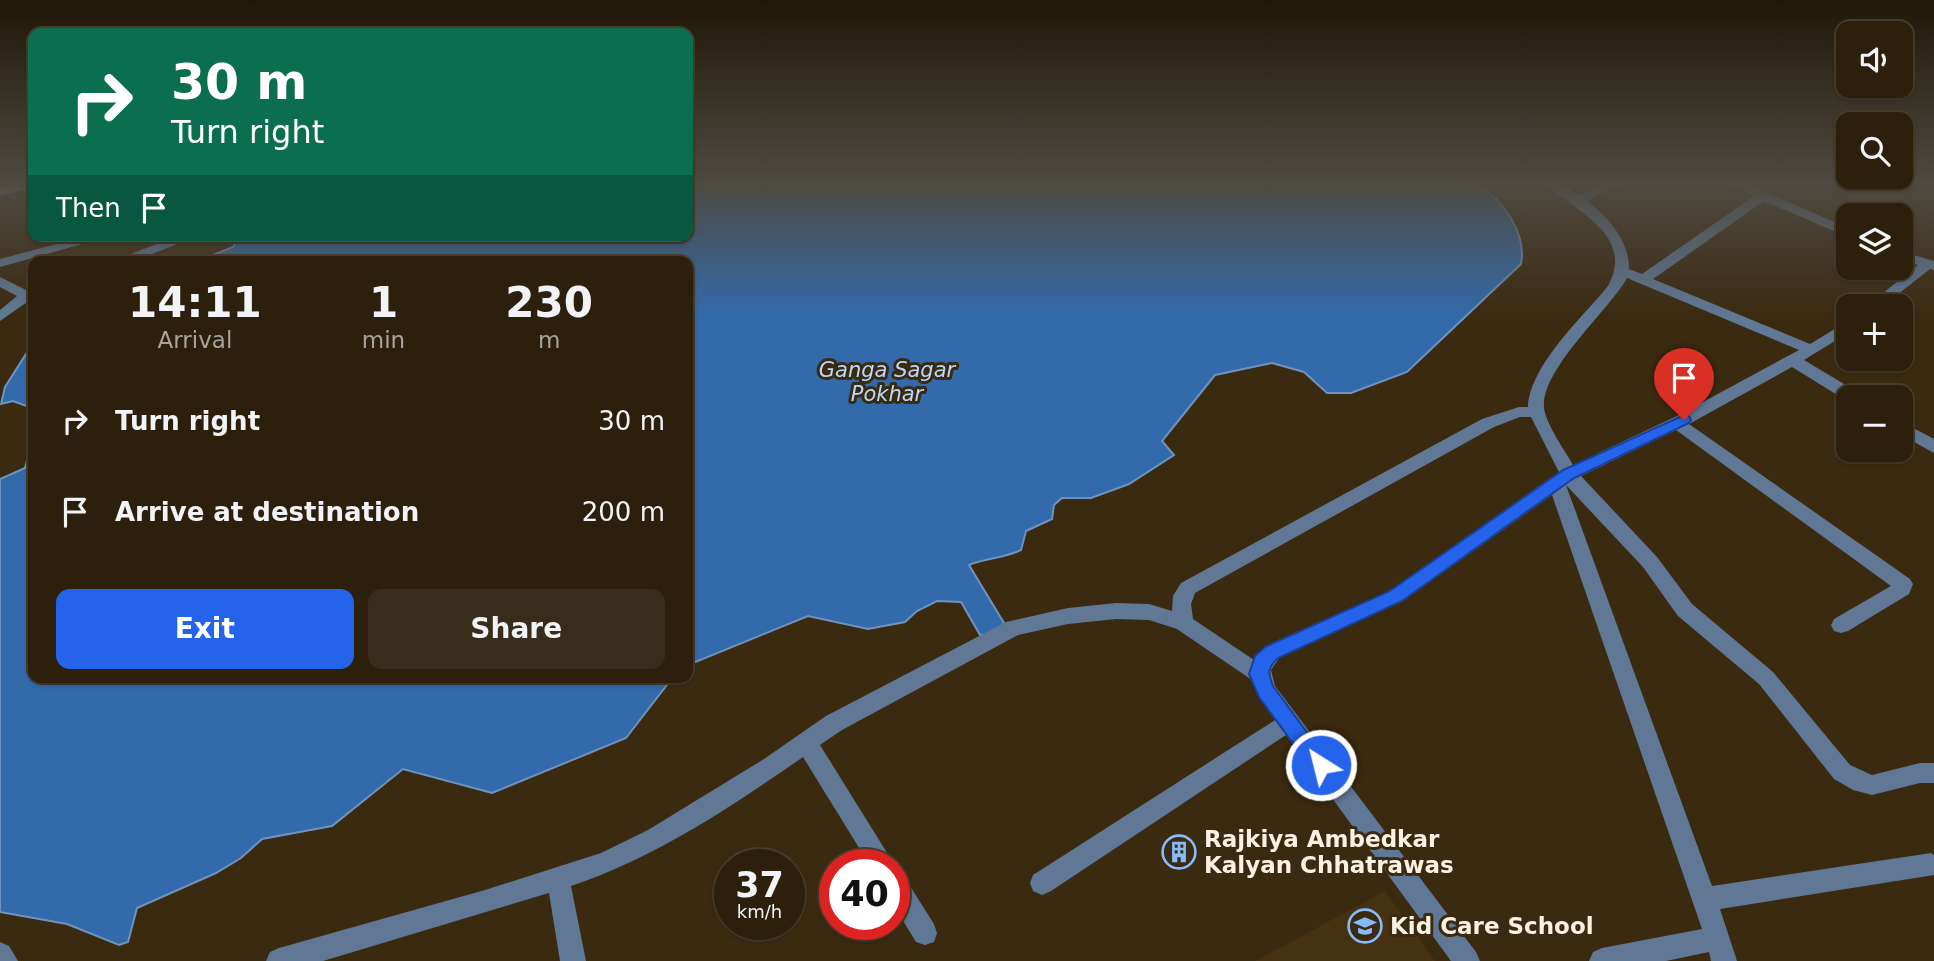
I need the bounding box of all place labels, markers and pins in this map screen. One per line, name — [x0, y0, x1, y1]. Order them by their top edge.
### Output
pin — [1654, 348, 1714, 420]
place label: Rajkiya Ambedkar Kalyan Chhatrawas — [1204, 826, 1454, 878]
building icon: Rajkiya Ambedkar Kalyan Chhatrawas — [1160, 833, 1198, 871]
school or university icon: Kid Care School — [1346, 907, 1384, 945]
place label: Kid Care School — [1390, 913, 1594, 939]

